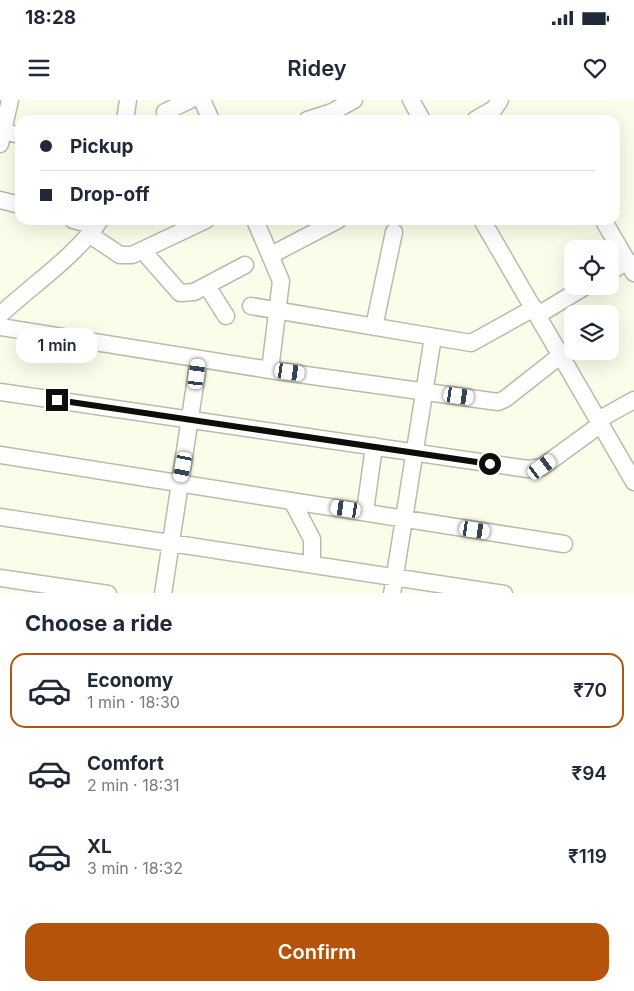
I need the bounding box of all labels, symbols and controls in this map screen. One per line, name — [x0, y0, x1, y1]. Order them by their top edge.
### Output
text: 18:28 — [25, 6, 76, 29]
icon: menu — [25, 54, 53, 82]
icon: heart — [581, 54, 609, 82]
text: Ridey — [287, 55, 347, 81]
text: Pickup — [70, 135, 133, 158]
text: Drop-off — [70, 183, 150, 206]
map controls — [564, 240, 619, 360]
button: locate — [564, 240, 619, 295]
button: layers — [564, 305, 619, 360]
callout: 1 min — [16, 328, 98, 362]
text: 1 min — [37, 335, 77, 355]
car — [187, 358, 206, 390]
car — [274, 362, 305, 382]
car — [443, 386, 474, 406]
route end — [46, 389, 68, 411]
car — [172, 451, 193, 483]
car — [525, 452, 558, 482]
route start — [479, 453, 501, 475]
car — [330, 499, 361, 519]
car — [459, 520, 490, 540]
text: Choose a ride — [25, 610, 173, 636]
icon: car — [27, 668, 72, 713]
text: Economy — [87, 669, 173, 692]
text: ₹70 — [573, 679, 607, 702]
text: 1 min · 18:30 — [87, 692, 180, 712]
icon: car — [27, 751, 72, 796]
text: Comfort — [87, 752, 164, 775]
text: ₹94 — [572, 762, 607, 785]
text: 2 min · 18:31 — [87, 775, 180, 795]
icon: car — [27, 834, 72, 879]
text: XL — [87, 835, 112, 858]
text: ₹119 — [568, 845, 607, 868]
text: 3 min · 18:32 — [87, 858, 183, 878]
button: Confirm — [25, 923, 609, 981]

